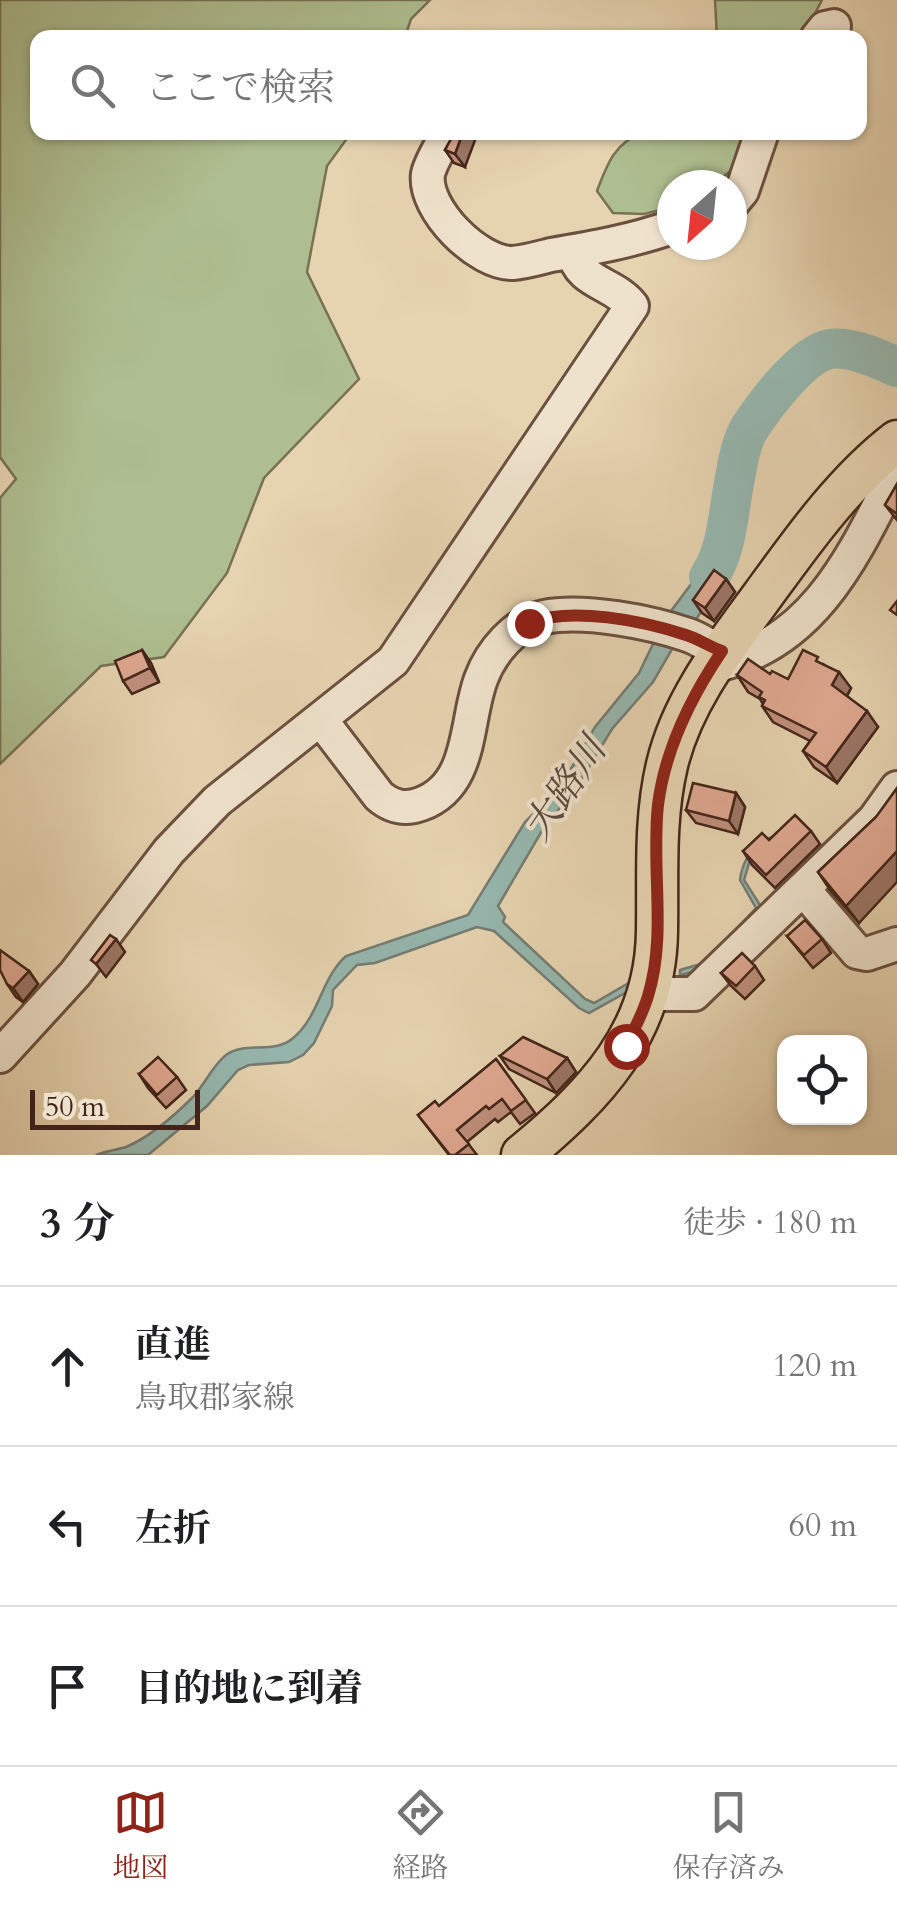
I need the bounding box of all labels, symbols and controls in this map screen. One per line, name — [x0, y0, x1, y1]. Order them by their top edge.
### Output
search box — [30, 30, 867, 140]
icon: search — [65, 58, 120, 113]
text: ここで検索 — [145, 62, 335, 114]
north arrow — [657, 170, 747, 260]
route end — [507, 601, 553, 647]
water label: 大路川 — [512, 724, 621, 851]
route start — [604, 1024, 650, 1070]
map controls — [777, 1035, 867, 1125]
button: locate — [777, 1035, 867, 1125]
scale bar — [30, 1085, 200, 1130]
text: 50 m — [45, 1088, 105, 1126]
text: 3 分 — [40, 1195, 115, 1252]
text: 徒歩 · 180 m — [683, 1201, 857, 1245]
text: 直進 — [135, 1319, 211, 1371]
icon: ahead — [40, 1339, 95, 1394]
text: 120 m — [772, 1344, 857, 1388]
text: 鳥取郡家線 — [135, 1376, 295, 1420]
icon: left — [40, 1499, 95, 1554]
text: 左折 — [135, 1503, 211, 1555]
text: 60 m — [789, 1504, 857, 1548]
icon: arrive — [40, 1659, 95, 1714]
text: 目的地に到着 — [135, 1663, 363, 1715]
tab: 地図 — [112, 1785, 168, 1887]
tab: 経路 — [392, 1785, 449, 1887]
tab: 保存済み — [673, 1785, 785, 1887]

